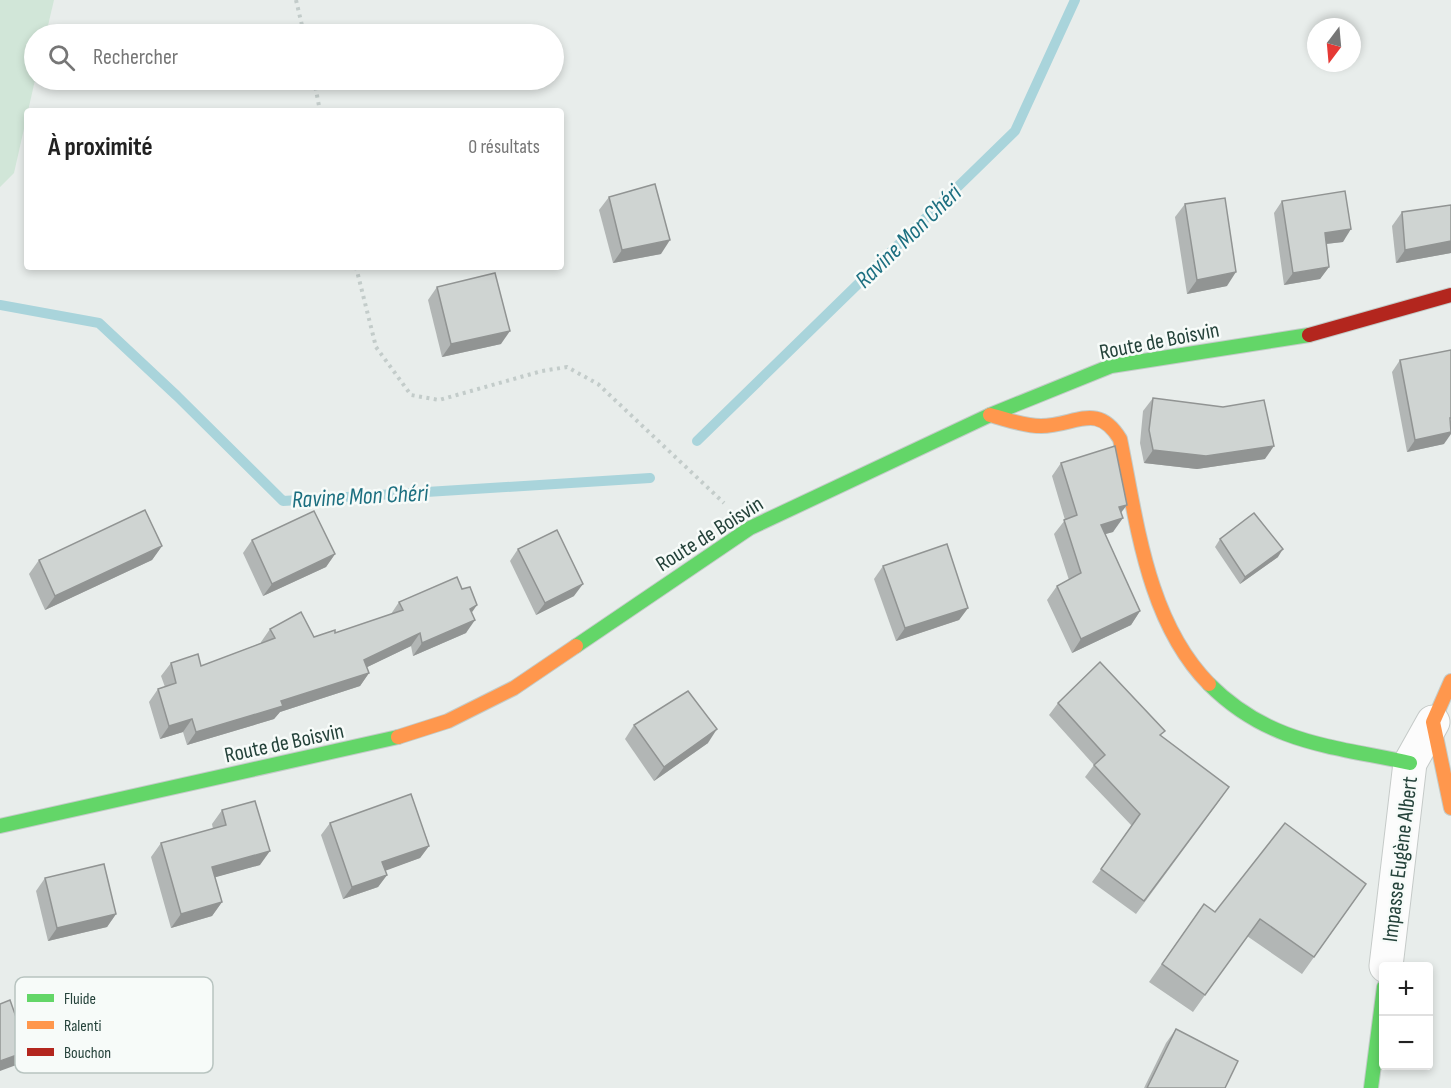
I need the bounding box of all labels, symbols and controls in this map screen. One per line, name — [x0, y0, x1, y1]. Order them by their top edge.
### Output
north arrow — [1307, 18, 1361, 72]
search box — [24, 24, 564, 90]
icon: search — [45, 41, 78, 74]
text: Rechercher — [93, 44, 178, 71]
text: À proximité — [48, 132, 153, 163]
text: 0 résultats — [468, 135, 540, 159]
water label: Ravine Mon Chéri — [849, 178, 968, 294]
street label: Route de Boisvin — [1097, 317, 1221, 366]
water label: Ravine Mon Chéri — [291, 478, 430, 515]
street label: Route de Boisvin — [651, 491, 768, 578]
street label: Route de Boisvin — [222, 718, 347, 769]
street label: Impasse Eugène Albert — [1377, 775, 1424, 944]
map controls — [1379, 962, 1433, 1070]
button: + — [1379, 962, 1433, 1016]
legend — [15, 977, 213, 1073]
text: Fluide — [64, 990, 96, 1009]
button: − — [1379, 1016, 1433, 1070]
text: Ralenti — [64, 1017, 102, 1036]
text: Bouchon — [64, 1044, 111, 1063]

